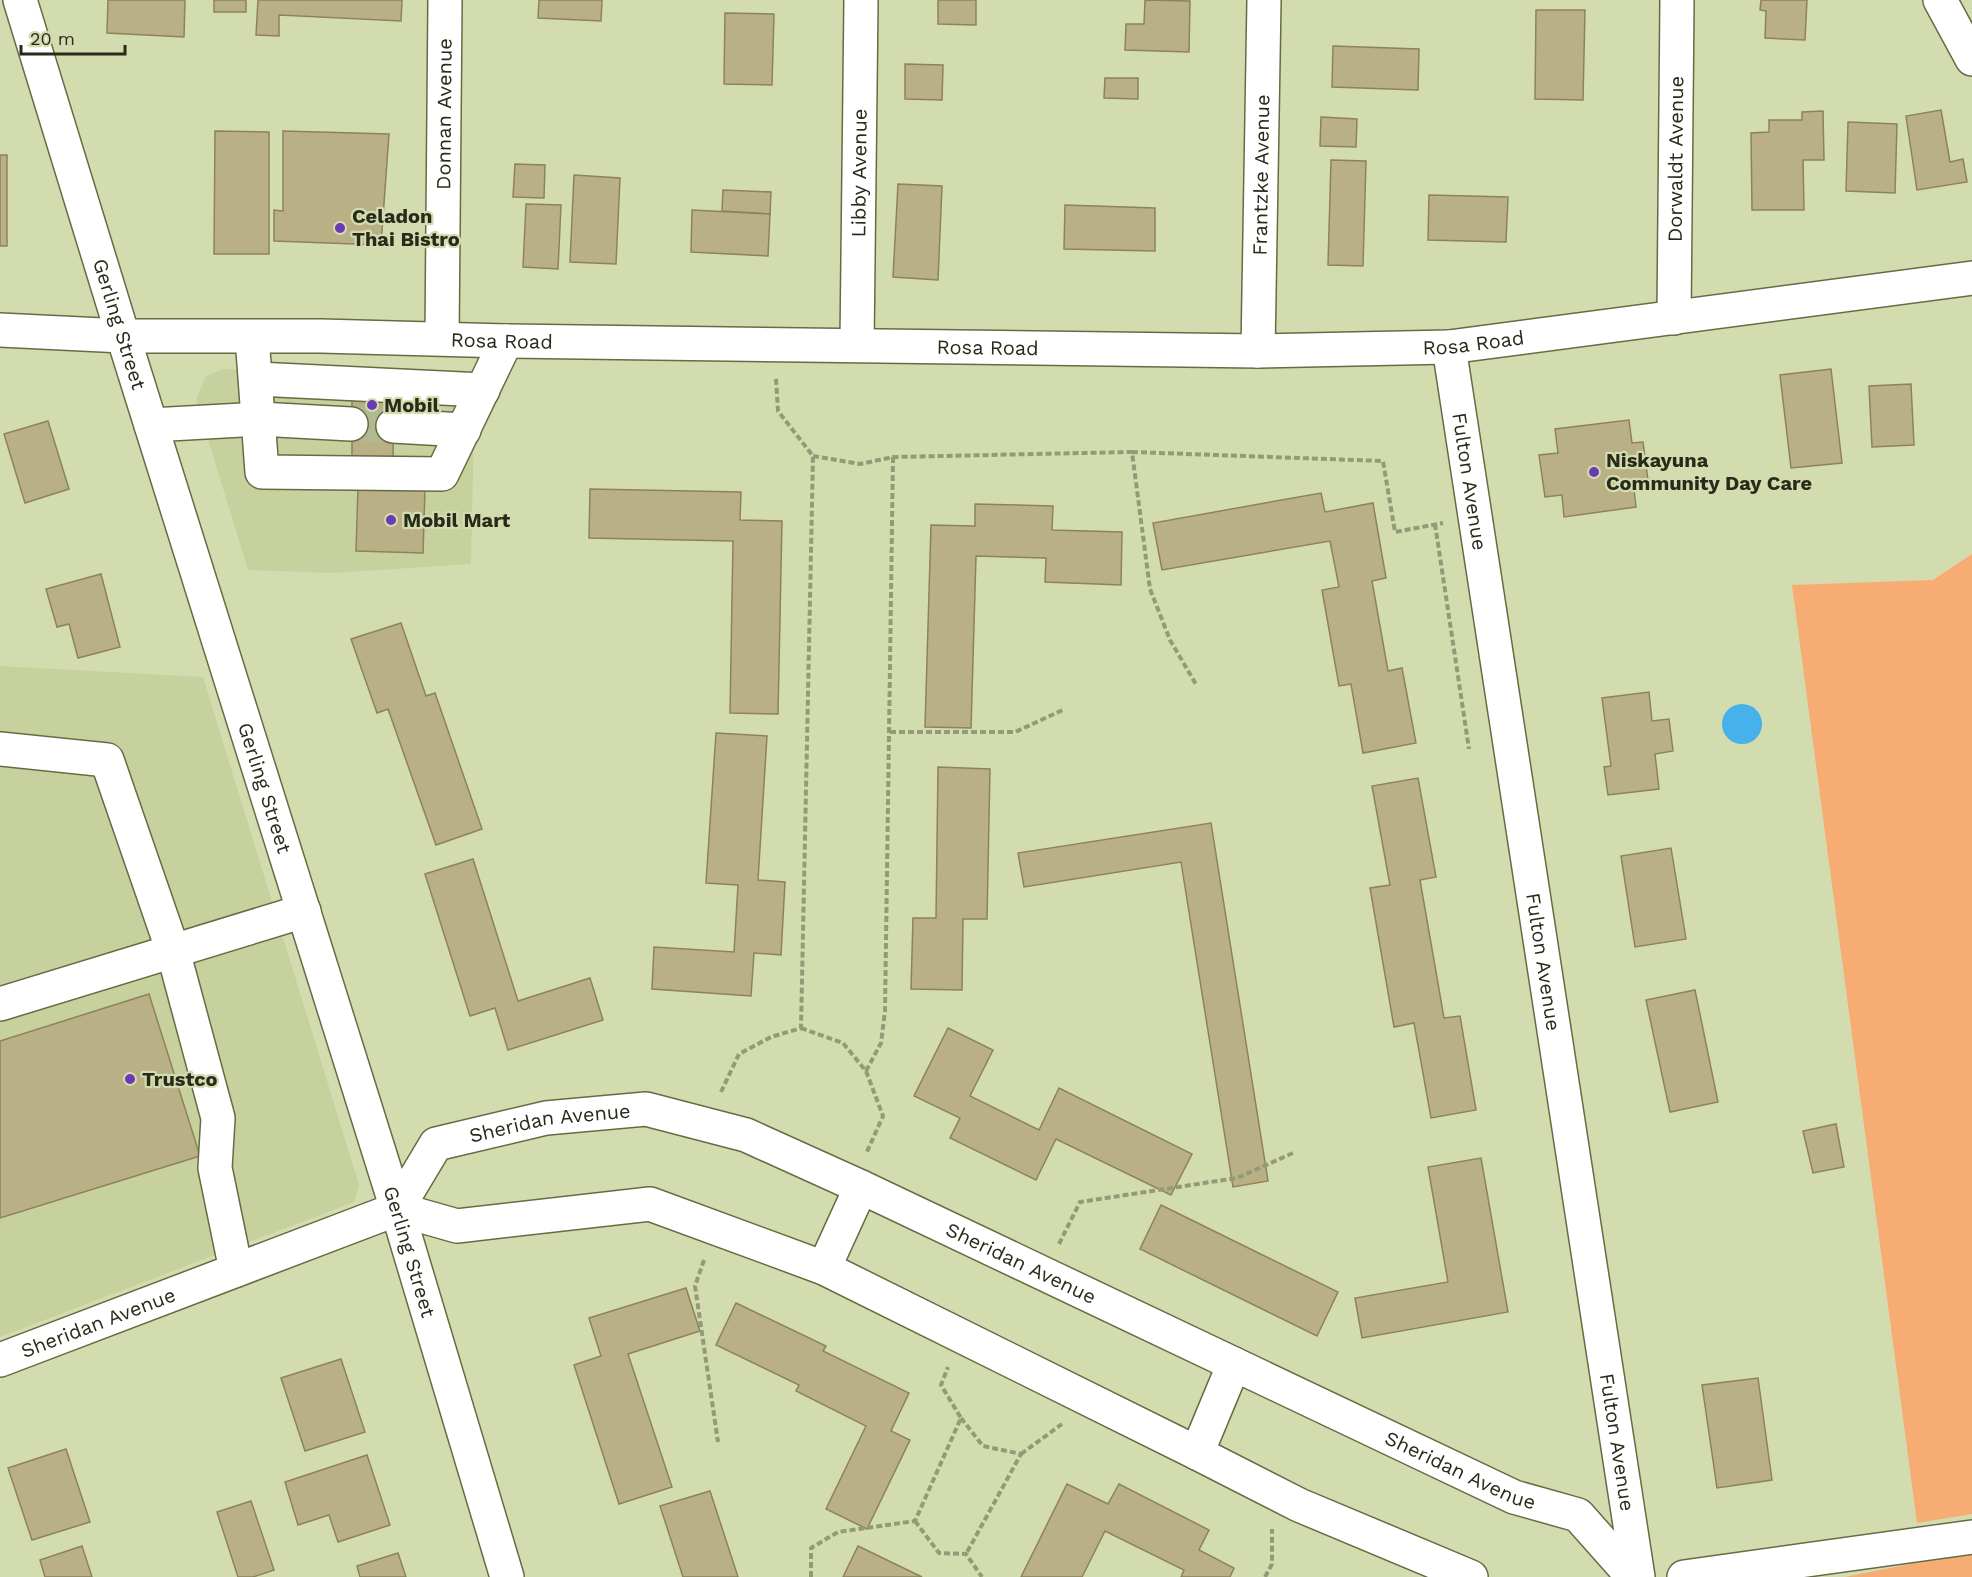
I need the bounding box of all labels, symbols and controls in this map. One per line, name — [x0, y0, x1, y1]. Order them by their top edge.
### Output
scale bar — [21, 18, 124, 56]
text: 20 m — [30, 28, 75, 49]
street label: Donnan Avenue — [431, 38, 457, 190]
street label: Dorwaldt Avenue — [1663, 76, 1688, 242]
street label: Frantzke Avenue — [1248, 94, 1274, 256]
street label: Libby Avenue — [846, 109, 872, 238]
place label: Celadon Thai Bistro — [352, 204, 460, 251]
marker: Celadon Thai Bistro — [333, 221, 347, 235]
street label: Gerling Street — [88, 256, 151, 393]
street label: Rosa Road — [1422, 325, 1526, 360]
street label: Rosa Road — [450, 328, 553, 354]
street label: Rosa Road — [937, 335, 1039, 360]
place label: Mobil — [384, 393, 439, 417]
marker: Mobil — [365, 398, 379, 412]
street label: Fulton Avenue — [1447, 411, 1492, 552]
place label: Niskayuna Community Day Care — [1606, 448, 1812, 495]
marker: Niskayuna Community Day Care — [1587, 465, 1601, 479]
place label: Mobil Mart — [403, 508, 511, 532]
marker: Mobil Mart — [384, 513, 398, 527]
street label: Gerling Street — [233, 719, 297, 857]
street label: Fulton Avenue — [1521, 891, 1566, 1032]
place label: Trustco — [142, 1067, 218, 1091]
marker: Trustco — [123, 1072, 137, 1086]
street label: Sheridan Avenue — [467, 1098, 632, 1148]
street label: Gerling Street — [379, 1183, 441, 1321]
street label: Sheridan Avenue — [942, 1217, 1100, 1309]
street label: Sheridan Avenue — [18, 1282, 179, 1363]
street label: Fulton Avenue — [1595, 1372, 1640, 1513]
street label: Sheridan Avenue — [1381, 1426, 1538, 1515]

